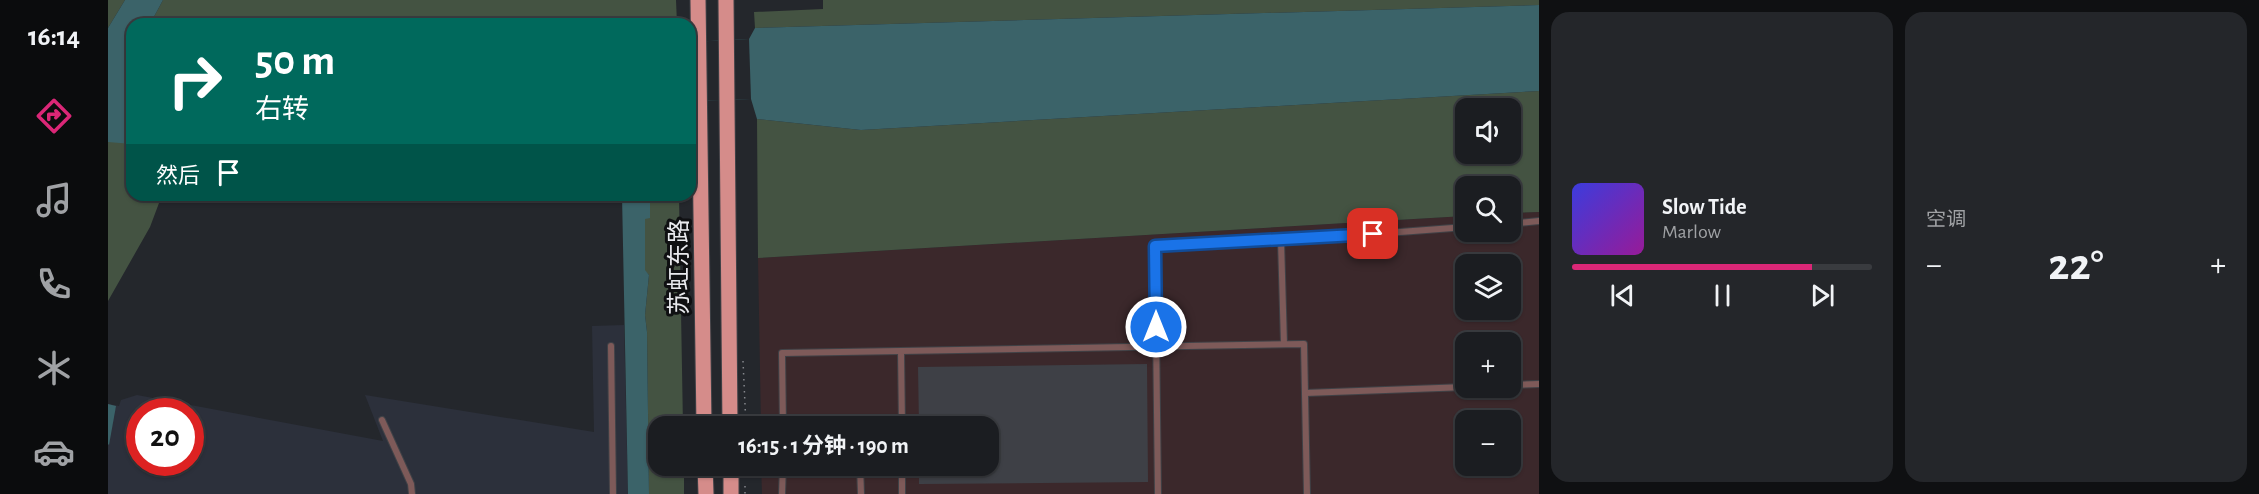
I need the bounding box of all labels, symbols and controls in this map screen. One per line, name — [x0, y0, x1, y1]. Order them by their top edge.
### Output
text: 16:14 — [28, 23, 80, 50]
text: 50 m — [255, 40, 335, 82]
icon: right — [156, 42, 234, 120]
icon: directions — [33, 95, 75, 137]
text: 右转 — [255, 96, 309, 123]
map controls — [1455, 98, 1521, 476]
button: sound — [1455, 98, 1521, 164]
icon: arrive — [212, 156, 245, 189]
text: 然后 — [156, 165, 200, 187]
button: search — [1455, 176, 1521, 242]
icon: music — [33, 179, 75, 221]
text: Slow Tide — [1662, 196, 1747, 218]
pin — [1347, 208, 1398, 259]
text: 空调 — [1926, 210, 1966, 230]
icon: arrive — [1356, 217, 1389, 250]
street label: 苏虹东路 — [666, 219, 692, 315]
text: Marlow — [1662, 222, 1721, 242]
text: 22° — [2048, 243, 2104, 288]
text: − — [1926, 249, 1942, 282]
text: + — [2210, 249, 2226, 282]
button: layers — [1455, 254, 1521, 320]
icon: phone — [33, 263, 75, 305]
icon: previous — [1606, 279, 1639, 312]
icon: pause — [1706, 279, 1739, 312]
icon: next — [1806, 279, 1839, 312]
position arrow — [1124, 295, 1188, 359]
button: + — [1455, 332, 1521, 398]
icon: climate — [33, 347, 75, 389]
speed limit sign: 20 — [126, 398, 204, 476]
button: − — [1455, 410, 1521, 476]
icon: car — [33, 431, 75, 473]
text: 16:15 · 1 分钟 · 190 m — [738, 435, 909, 457]

